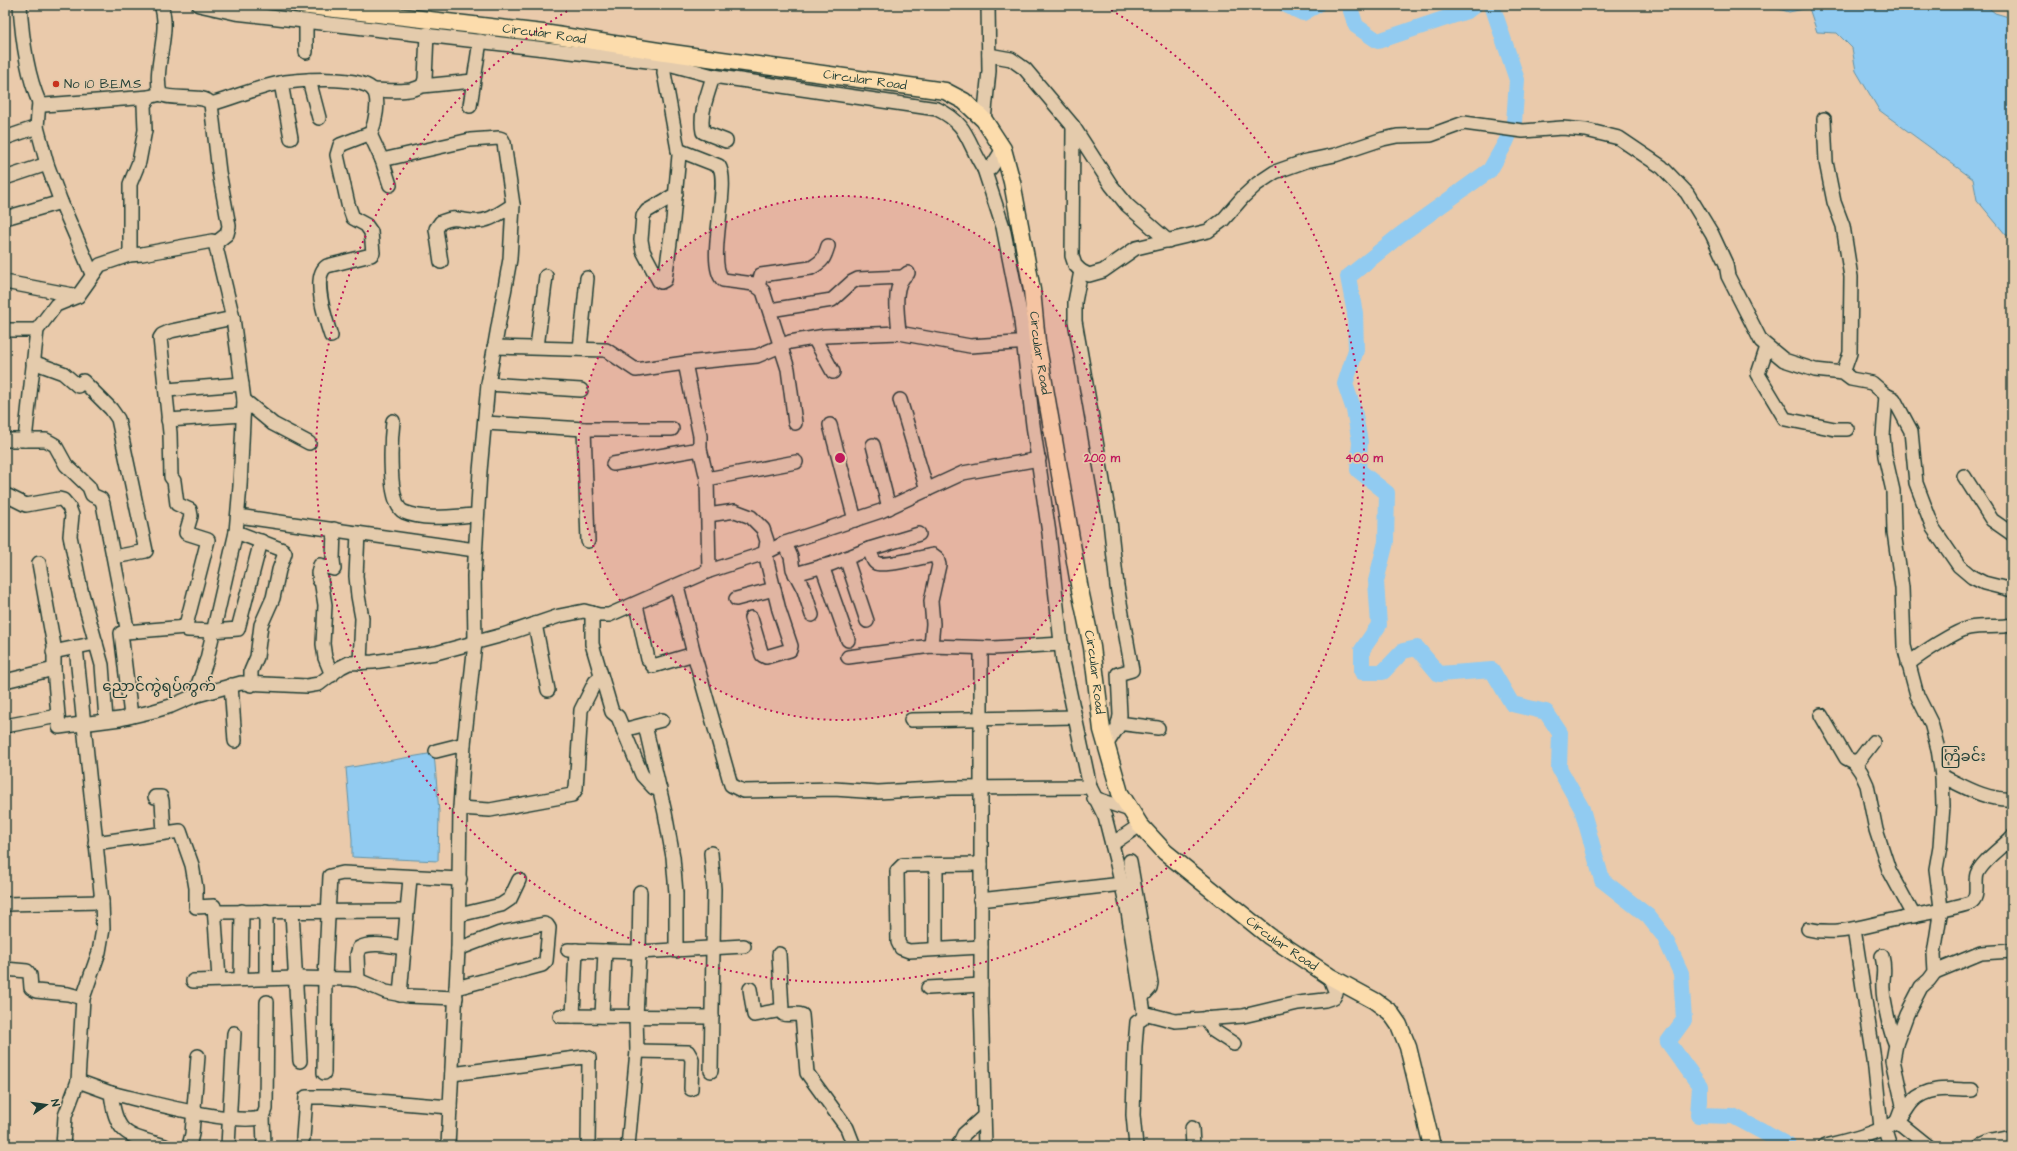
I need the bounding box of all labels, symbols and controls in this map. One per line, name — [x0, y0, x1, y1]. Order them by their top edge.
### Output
street label: Circular Road — [502, 19, 588, 49]
street label: Circular Road — [822, 65, 908, 95]
place label: No 10 B.E.M.S — [64, 75, 141, 93]
marker: No 10 B.E.M.S — [51, 79, 61, 89]
street label: Circular Road — [1025, 310, 1055, 396]
text: 200 m — [1083, 450, 1121, 467]
text: 400 m — [1345, 450, 1383, 467]
centre of rings — [833, 451, 847, 465]
street label: Circular Road — [1080, 629, 1109, 715]
district label: ညောင်ကွဲရပ်ကွက် — [102, 676, 216, 698]
district label: ကြံခင်း — [1940, 746, 1986, 768]
street label: Circular Road — [1242, 912, 1322, 975]
north arrow — [26, 1085, 66, 1125]
text: N — [47, 1098, 63, 1108]

